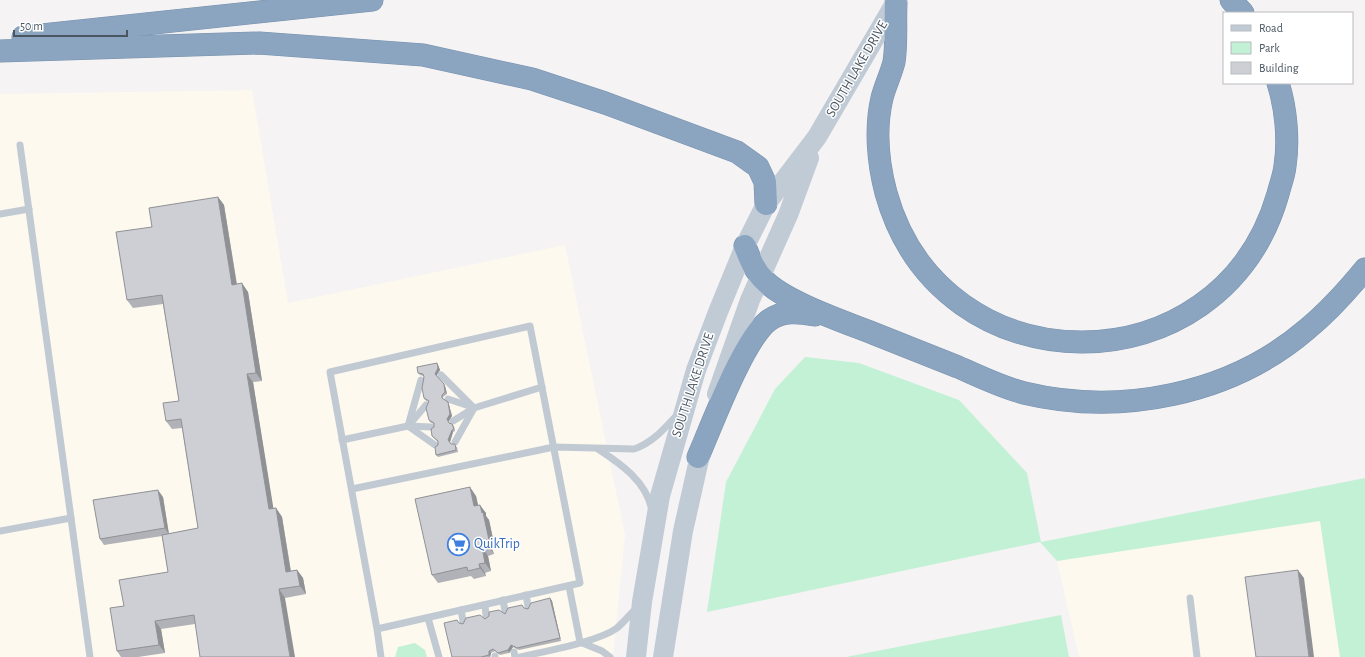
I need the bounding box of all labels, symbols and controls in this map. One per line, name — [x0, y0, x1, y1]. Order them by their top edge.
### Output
scale bar — [14, 12, 127, 38]
legend — [1223, 12, 1353, 84]
street label: SOUTH LAKE DRIVE — [824, 18, 890, 120]
text: 50 m — [20, 20, 43, 32]
text: Road — [1259, 22, 1283, 34]
text: Park — [1259, 42, 1280, 54]
text: Building — [1259, 62, 1299, 74]
street label: SOUTH LAKE DRIVE — [670, 331, 717, 439]
supermarket icon: QuikTrip — [445, 531, 471, 557]
place label: QuikTrip — [474, 537, 520, 551]

